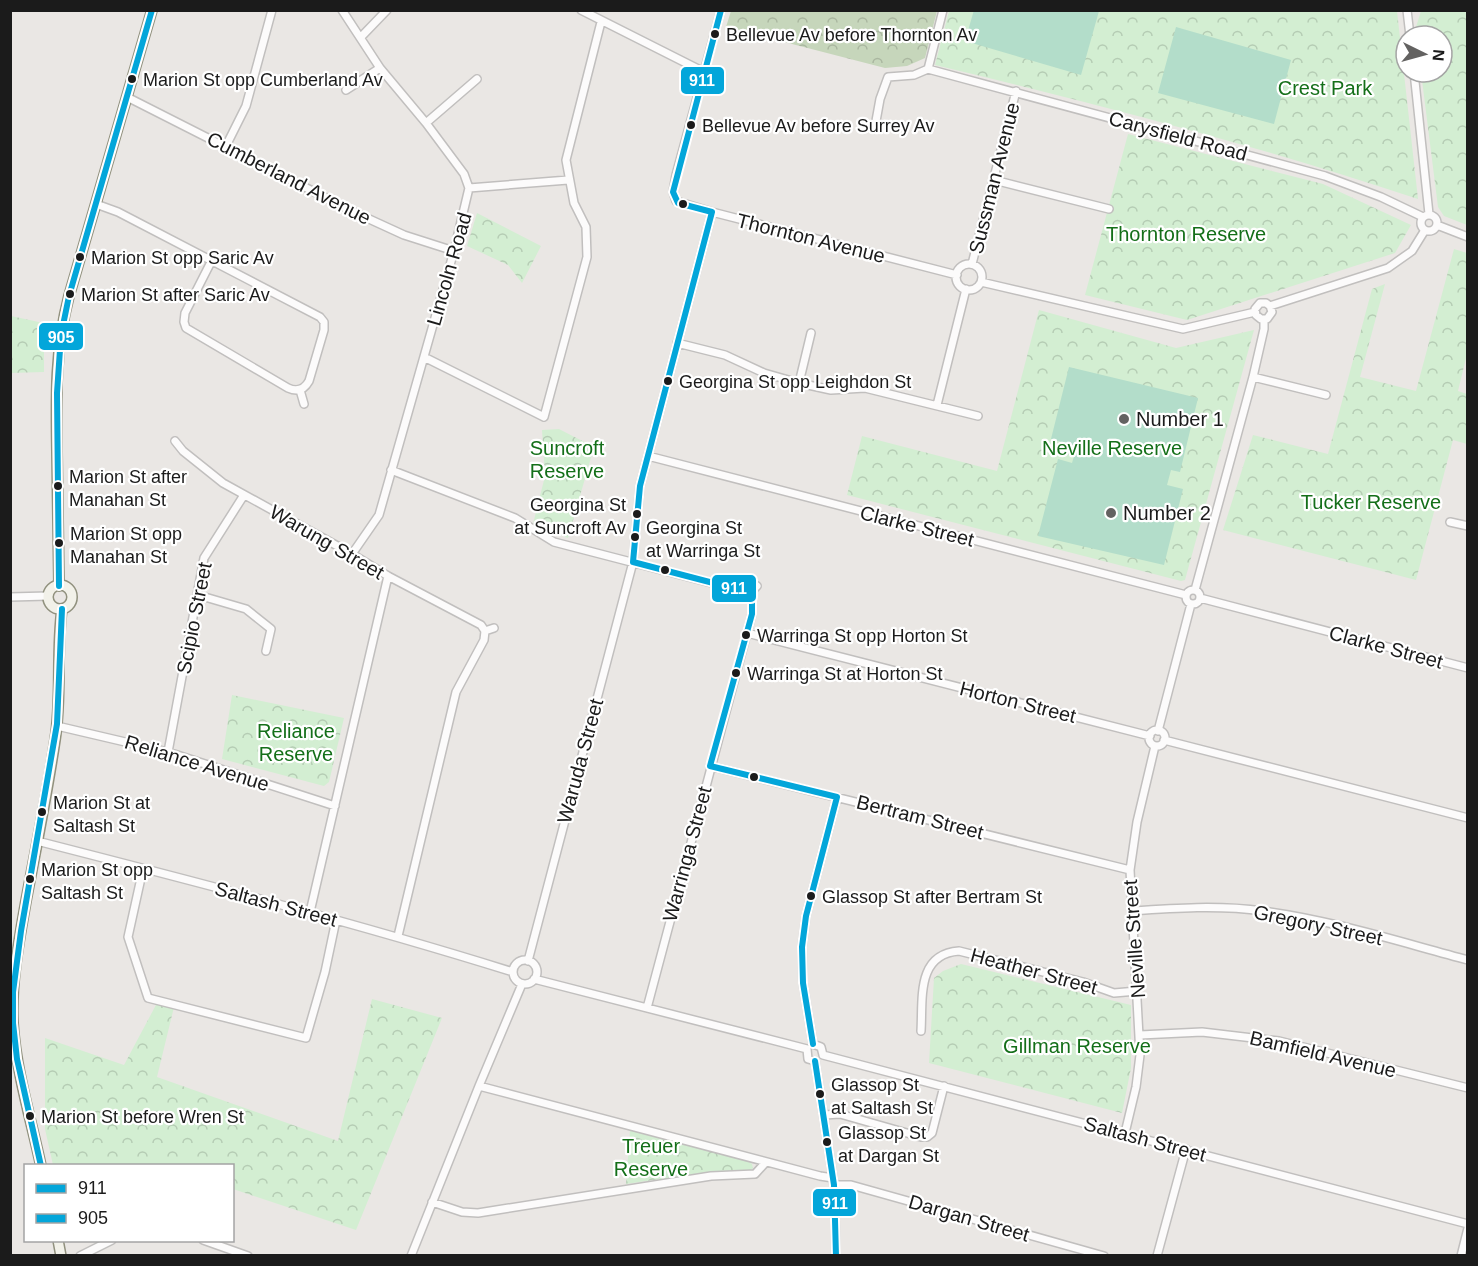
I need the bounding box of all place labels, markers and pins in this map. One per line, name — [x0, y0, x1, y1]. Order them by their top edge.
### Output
place label: Bellevue Av before Thornton Av — [726, 25, 977, 45]
marker: Bellevue Av before Thornton Av — [709, 28, 721, 40]
place label: Marion St opp Cumberland Av — [143, 70, 383, 90]
marker: Marion St opp Cumberland Av — [126, 73, 138, 85]
place label: Bellevue Av before Surrey Av — [702, 116, 934, 136]
marker: Bellevue Av before Surrey Av — [685, 119, 697, 131]
unlabelled marker — [677, 198, 689, 210]
place label: Marion St opp Saric Av — [91, 248, 274, 268]
marker: Marion St opp Saric Av — [74, 251, 86, 263]
place label: Marion St after Saric Av — [81, 285, 270, 305]
marker: Marion St after Saric Av — [64, 288, 76, 300]
place label: Georgina St opp Leighdon St — [679, 372, 911, 392]
marker: Georgina St opp Leighdon St — [662, 375, 674, 387]
place label: Number 1 — [1136, 408, 1224, 430]
marker: Number 1 — [1117, 412, 1131, 426]
place label: Marion St after Manahan St — [69, 467, 187, 510]
marker: Marion St after Manahan St — [52, 480, 64, 492]
place label: Georgina St at Suncroft Av — [514, 495, 626, 538]
place label: Number 2 — [1123, 502, 1211, 524]
marker: Number 2 — [1104, 506, 1118, 520]
marker: Georgina St at Suncroft Av — [631, 508, 643, 520]
place label: Georgina St at Warringa St — [646, 518, 760, 561]
place label: Marion St opp Manahan St — [70, 524, 182, 567]
marker: Georgina St at Warringa St — [629, 531, 641, 543]
marker: Marion St opp Manahan St — [53, 537, 65, 549]
unlabelled marker — [659, 564, 671, 576]
place label: Warringa St opp Horton St — [757, 626, 967, 646]
marker: Warringa St opp Horton St — [740, 629, 752, 641]
place label: Warringa St at Horton St — [747, 664, 942, 684]
marker: Warringa St at Horton St — [730, 667, 742, 679]
unlabelled marker — [748, 771, 760, 783]
place label: Marion St at Saltash St — [53, 793, 150, 836]
marker: Marion St at Saltash St — [36, 806, 48, 818]
place label: Marion St opp Saltash St — [41, 860, 153, 903]
marker: Marion St opp Saltash St — [24, 873, 36, 885]
place label: Glassop St after Bertram St — [822, 887, 1042, 907]
marker: Glassop St after Bertram St — [805, 890, 817, 902]
place label: Glassop St at Saltash St — [831, 1075, 933, 1118]
marker: Glassop St at Saltash St — [814, 1088, 826, 1100]
place label: Marion St before Wren St — [41, 1107, 244, 1127]
marker: Marion St before Wren St — [24, 1110, 36, 1122]
place label: Glassop St at Dargan St — [838, 1123, 939, 1166]
marker: Glassop St at Dargan St — [821, 1136, 833, 1148]

